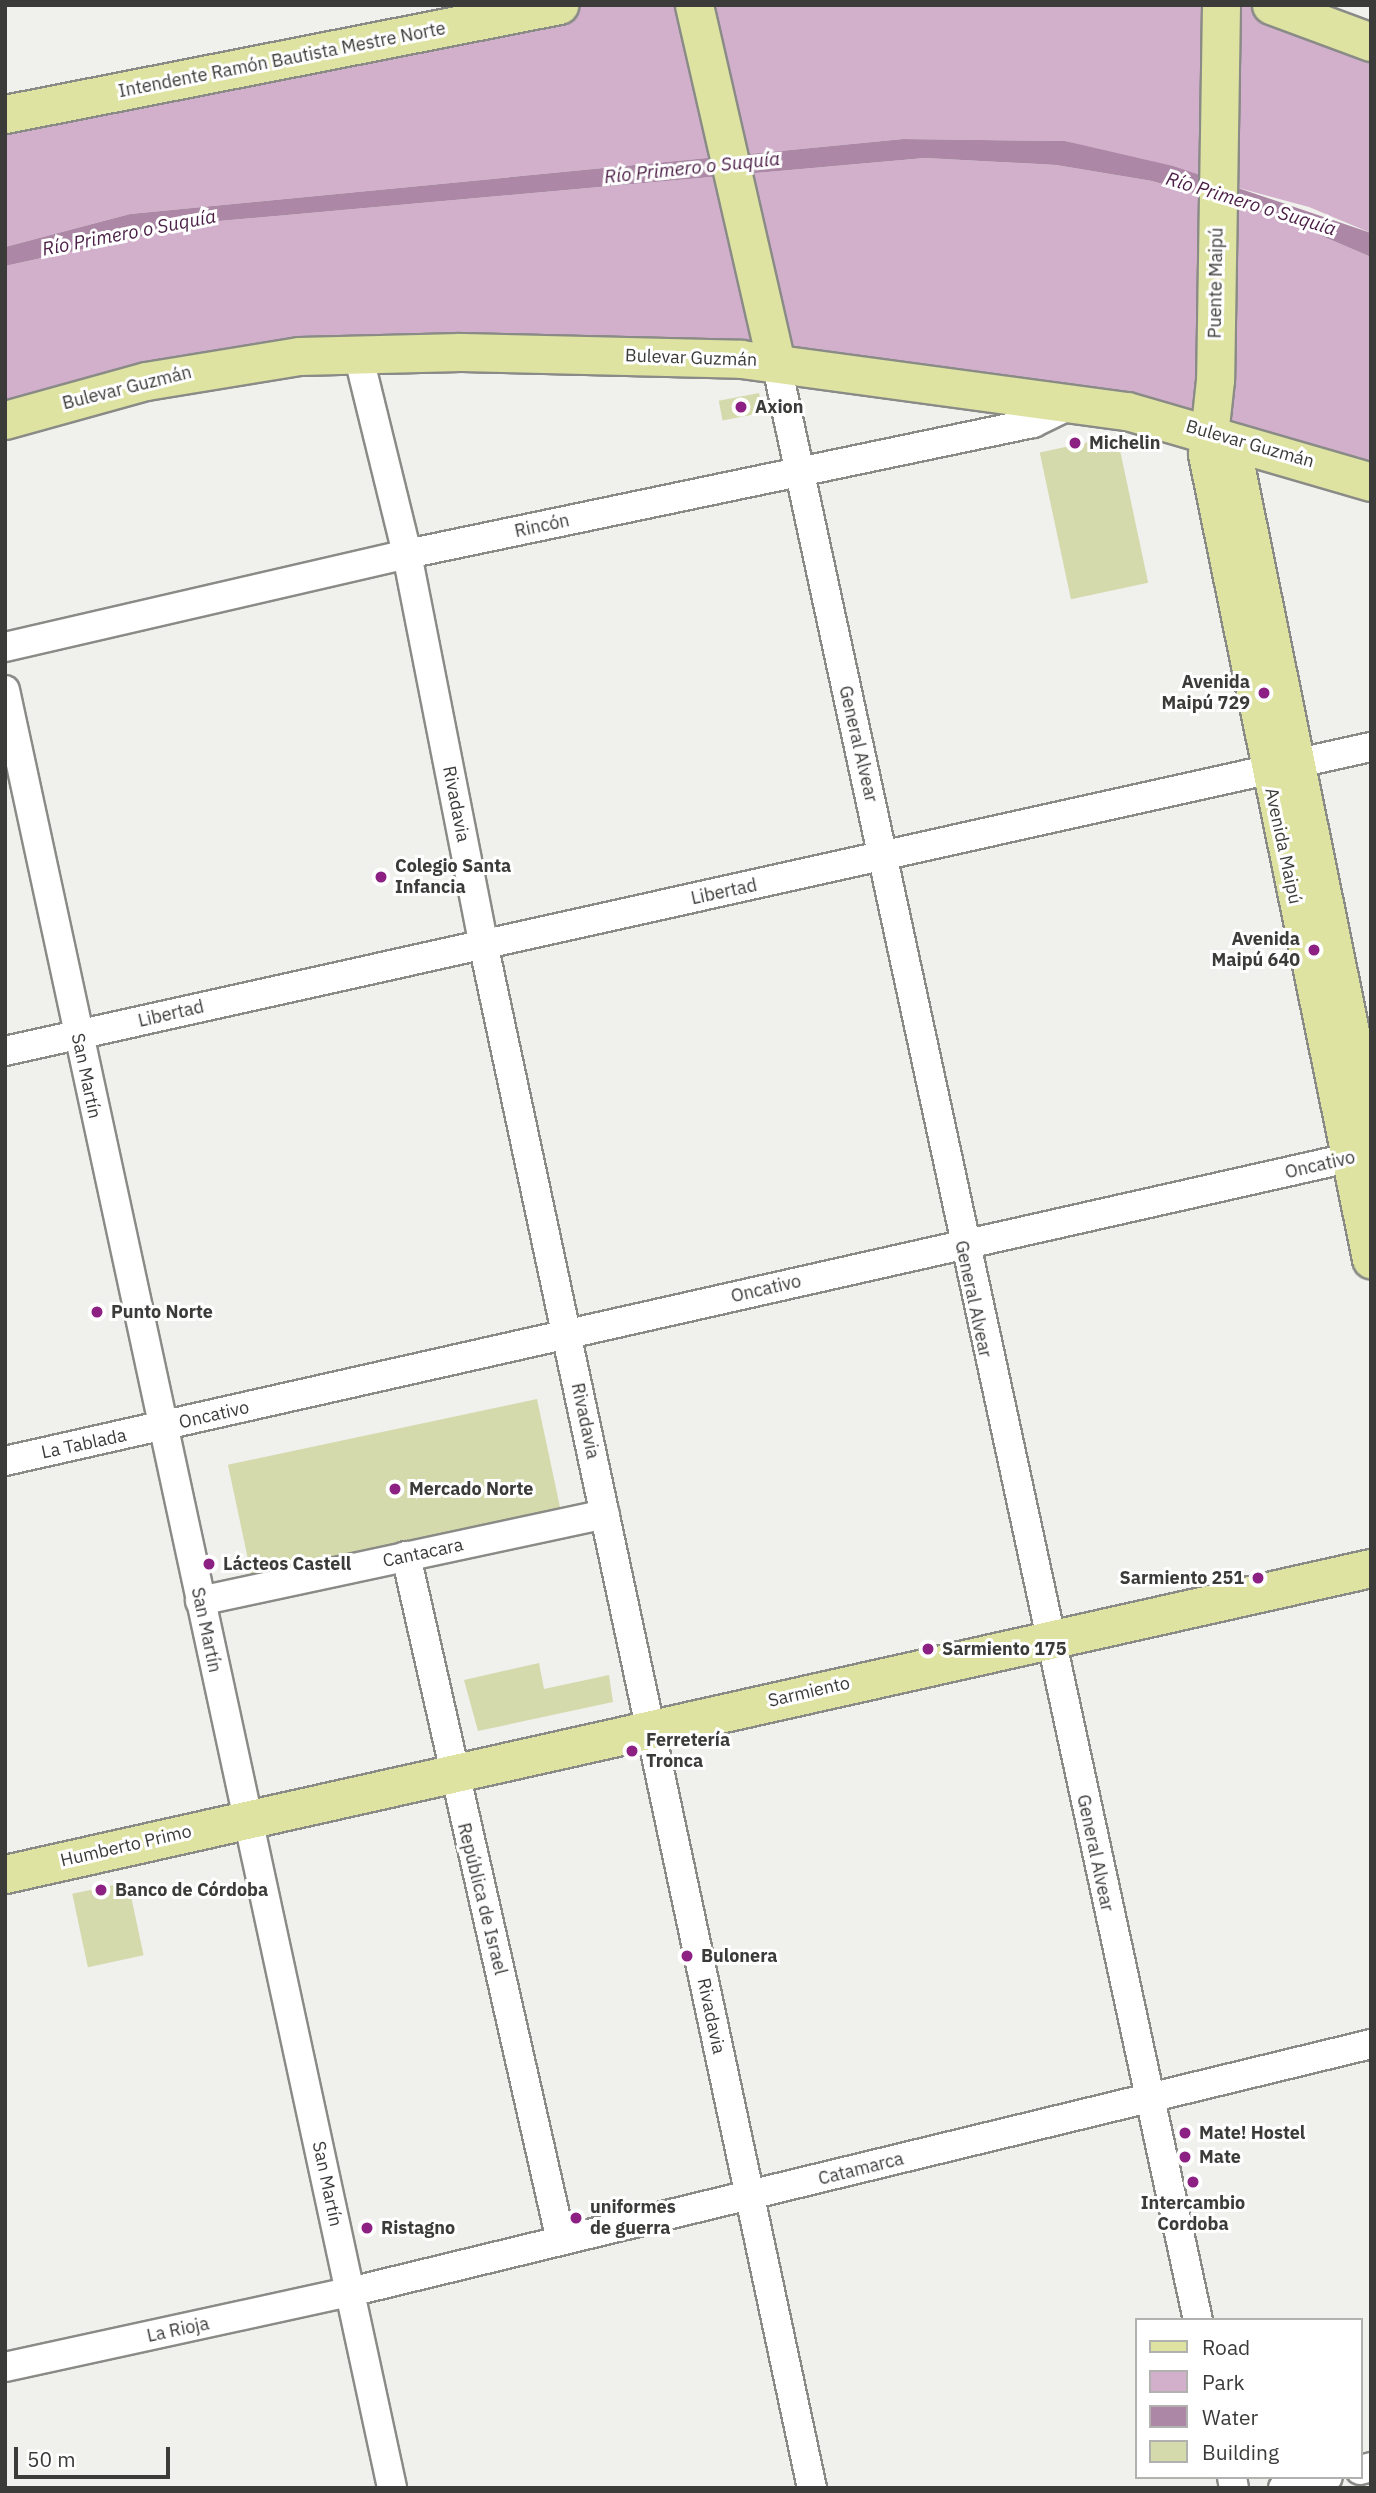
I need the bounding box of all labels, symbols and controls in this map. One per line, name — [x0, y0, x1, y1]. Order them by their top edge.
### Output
street label: Intendente Ramón Bautista Mestre Norte — [117, 18, 447, 102]
water label: Río Primero o Suquía — [603, 147, 781, 189]
water label: Río Primero o Suquía — [1163, 167, 1339, 241]
water label: Río Primero o Suquía — [40, 205, 218, 261]
street label: Puente Maipú — [1204, 227, 1228, 339]
street label: Bulevar Guzmán — [624, 345, 758, 371]
street label: Bulevar Guzmán — [60, 362, 194, 414]
place label: Axion — [755, 396, 803, 418]
marker: Axion — [733, 399, 749, 415]
street label: Bulevar Guzmán — [1183, 415, 1317, 473]
place label: Michelin — [1089, 432, 1160, 454]
marker: Michelin — [1067, 435, 1083, 451]
street label: Rincón — [513, 510, 571, 542]
place label: Avenida Maipú 729 — [1162, 672, 1250, 714]
street label: General Alvear — [834, 684, 882, 804]
marker: Avenida Maipú 729 — [1256, 685, 1272, 701]
street label: Rivadavia — [438, 764, 474, 844]
street label: Avenida Maipú — [1260, 786, 1306, 906]
place label: Colegio Santa Infancia — [395, 856, 511, 898]
marker: Colegio Santa Infancia — [373, 869, 389, 885]
street label: Libertad — [689, 874, 759, 910]
place label: Avenida Maipú 640 — [1212, 929, 1300, 972]
marker: Avenida Maipú 640 — [1306, 942, 1322, 958]
street label: Libertad — [136, 996, 206, 1032]
street label: San Martín — [66, 1031, 106, 1121]
street label: Oncativo — [1283, 1146, 1357, 1184]
street label: General Alvear — [950, 1239, 996, 1359]
street label: Oncativo — [729, 1270, 803, 1308]
place label: Punto Norte — [111, 1301, 213, 1323]
marker: Punto Norte — [89, 1304, 105, 1320]
street label: Rivadavia — [566, 1381, 604, 1461]
street label: Oncativo — [177, 1396, 251, 1434]
street label: La Tablada — [39, 1424, 129, 1464]
place label: Mercado Norte — [409, 1478, 533, 1500]
marker: Mercado Norte — [387, 1481, 403, 1497]
street label: Cantacara — [381, 1534, 465, 1572]
place label: Lácteos Castell — [223, 1553, 351, 1575]
marker: Lácteos Castell — [201, 1556, 217, 1572]
place label: Sarmiento 251 — [1120, 1567, 1244, 1589]
marker: Sarmiento 251 — [1250, 1570, 1266, 1586]
street label: San Martín — [186, 1585, 226, 1675]
place label: Sarmiento 175 — [942, 1638, 1066, 1660]
marker: Sarmiento 175 — [920, 1641, 936, 1657]
street label: Sarmiento — [766, 1672, 852, 1712]
place label: Ferretería Tronca — [646, 1730, 730, 1772]
marker: Ferretería Tronca — [624, 1743, 640, 1759]
street label: General Alvear — [1072, 1793, 1118, 1913]
street label: Humberto Primo — [58, 1820, 194, 1872]
street label: República de Israel — [453, 1821, 511, 1977]
place label: Banco de Córdoba — [115, 1879, 268, 1901]
marker: Banco de Córdoba — [93, 1882, 109, 1898]
place label: Bulonera — [701, 1945, 777, 1967]
marker: Bulonera — [679, 1948, 695, 1964]
street label: Rivadavia — [692, 1976, 730, 2056]
place label: Mate! Hostel — [1199, 2122, 1305, 2144]
marker: Mate! Hostel — [1177, 2125, 1193, 2141]
street label: San Martín — [307, 2139, 347, 2229]
place label: Mate — [1199, 2146, 1241, 2168]
street label: Catamarca — [816, 2148, 906, 2190]
marker: Mate — [1177, 2149, 1193, 2165]
marker: Intercambio Cordoba — [1185, 2174, 1201, 2190]
place label: Intercambio Cordoba — [1141, 2193, 1245, 2236]
place label: uniformes de guerra — [590, 2197, 676, 2240]
marker: uniformes de guerra — [568, 2210, 584, 2226]
place label: Ristagno — [381, 2217, 455, 2239]
marker: Ristagno — [359, 2220, 375, 2236]
street label: La Rioja — [145, 2313, 211, 2347]
legend — [1134, 2318, 1362, 2479]
text: Road — [1202, 2333, 1250, 2361]
text: Park — [1202, 2368, 1245, 2396]
text: Water — [1202, 2403, 1258, 2431]
scale bar — [18, 2434, 173, 2478]
text: Building — [1202, 2438, 1279, 2466]
text: 50 m — [27, 2445, 76, 2473]

